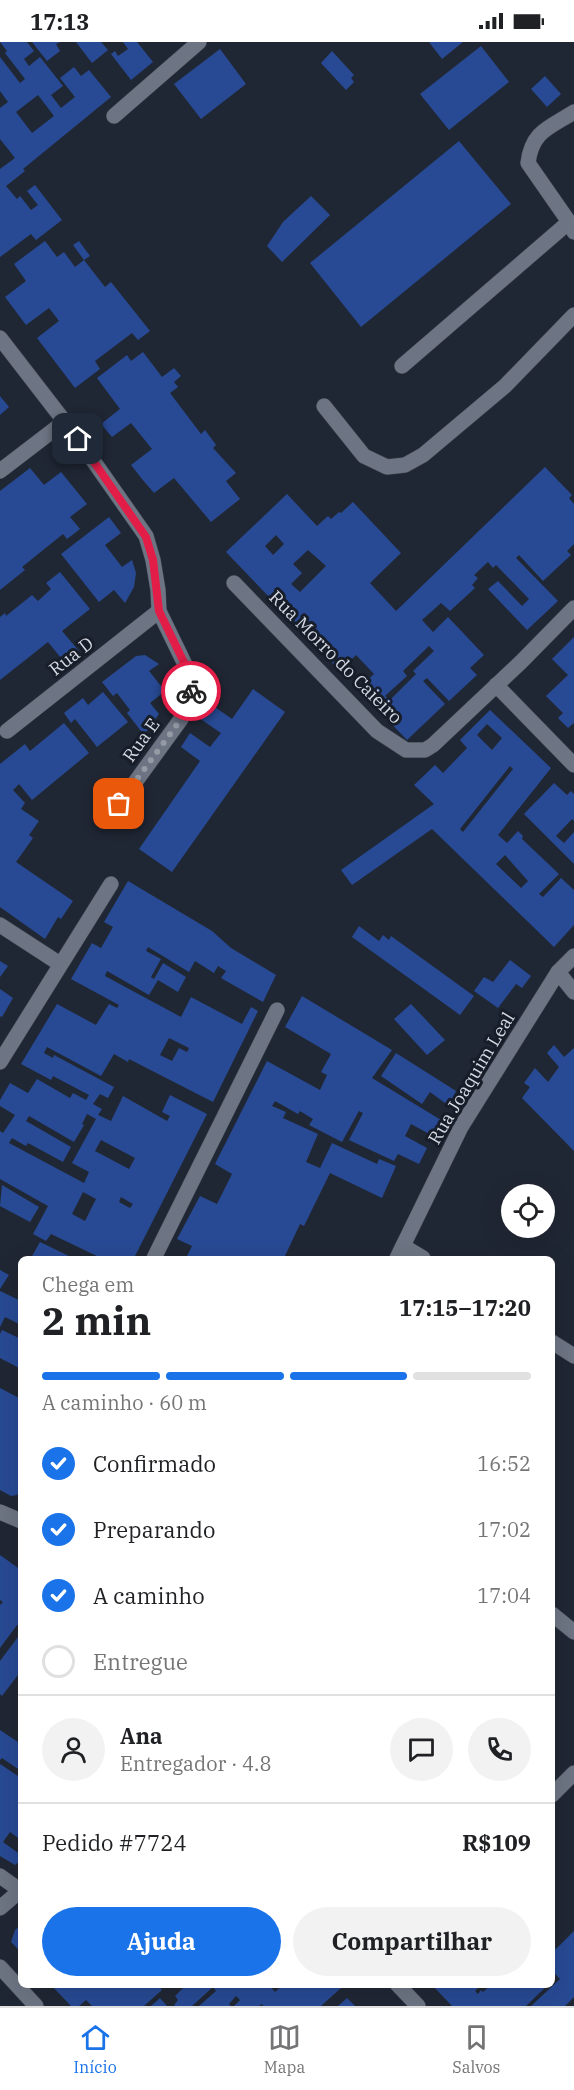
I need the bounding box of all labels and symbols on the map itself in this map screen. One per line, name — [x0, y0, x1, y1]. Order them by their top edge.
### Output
pin — [52, 413, 103, 464]
street label: Rua Morro do Caieiro — [265, 586, 407, 728]
street label: Rua D — [44, 632, 98, 680]
courier — [161, 661, 221, 721]
street label: Rua E — [117, 714, 165, 766]
pin — [93, 778, 144, 829]
street label: Rua Joaquim Leal — [423, 1008, 519, 1148]

